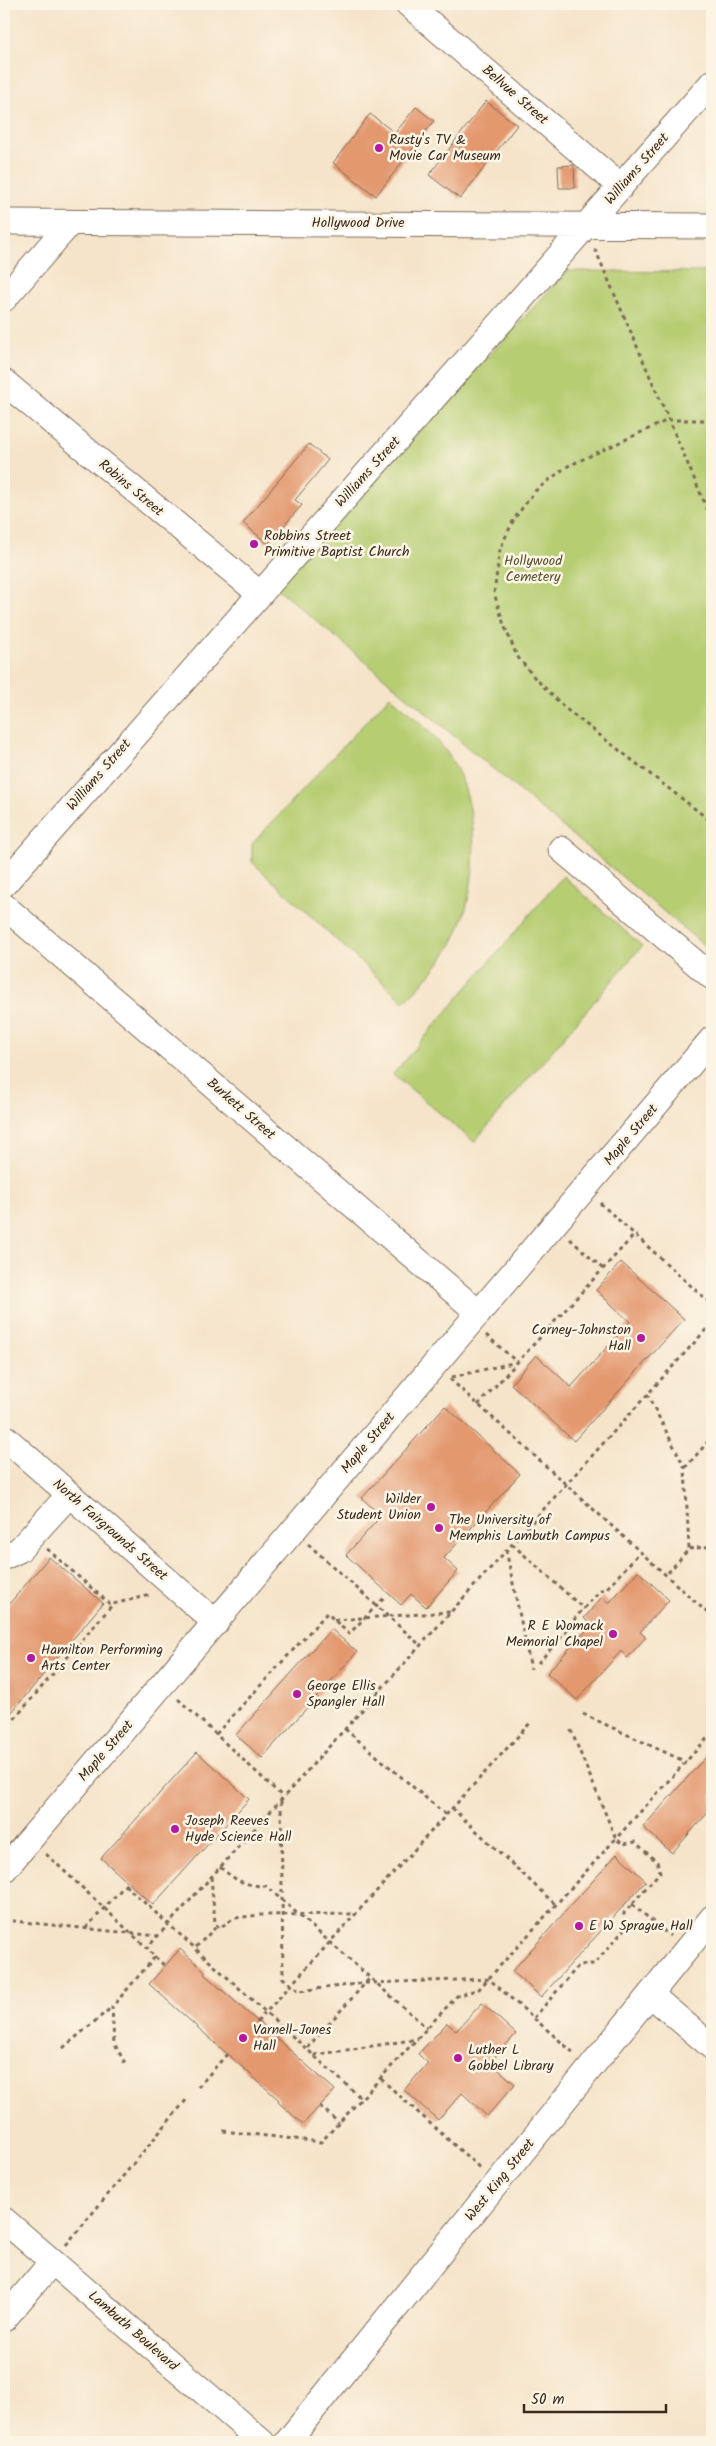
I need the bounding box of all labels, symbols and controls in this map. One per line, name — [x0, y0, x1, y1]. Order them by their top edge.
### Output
street label: Bellvue Street — [477, 60, 554, 131]
street label: Williams Street — [599, 128, 675, 210]
place label: Rusty's TV & Movie Car Museum — [389, 129, 501, 167]
marker: Rusty's TV & Movie Car Museum — [373, 142, 385, 154]
street label: Hollywood Drive — [311, 212, 405, 234]
street label: Williams Street — [330, 431, 406, 513]
street label: Robins Street — [93, 454, 169, 522]
place label: Robbins Street Primitive Baptist Church — [264, 525, 410, 563]
marker: Robbins Street Primitive Baptist Church — [248, 538, 260, 550]
park label: Hollywood Cemetery — [504, 550, 563, 588]
street label: Williams Street — [61, 734, 137, 816]
street label: Burkett Street — [202, 1073, 281, 1146]
street label: Maple Street — [598, 1099, 664, 1171]
place label: Carney-Johnston Hall — [532, 1319, 632, 1357]
marker: Carney-Johnston Hall — [635, 1332, 647, 1344]
street label: Maple Street — [335, 1407, 401, 1479]
street label: North Fairgrounds Street — [47, 1474, 173, 1587]
place label: Wilder Student Union — [337, 1488, 422, 1526]
marker: Wilder Student Union — [425, 1501, 437, 1513]
place label: The University of Memphis Lambuth Campus — [449, 1509, 610, 1547]
marker: The University of Memphis Lambuth Campus — [433, 1522, 445, 1534]
place label: R E Womack Memorial Chapel — [506, 1615, 604, 1653]
marker: R E Womack Memorial Chapel — [607, 1628, 619, 1640]
place label: Hamilton Performing Arts Center — [41, 1639, 163, 1677]
marker: Hamilton Performing Arts Center — [25, 1652, 37, 1664]
place label: George Ellis Spangler Hall — [307, 1675, 385, 1713]
marker: George Ellis Spangler Hall — [291, 1688, 303, 1700]
street label: Maple Street — [73, 1715, 139, 1787]
place label: Joseph Reeves Hyde Science Hall — [185, 1810, 292, 1848]
marker: Joseph Reeves Hyde Science Hall — [169, 1823, 181, 1835]
place label: E W Sprague Hall — [589, 1915, 693, 1937]
marker: E W Sprague Hall — [573, 1920, 585, 1932]
place label: Varnell-Jones Hall — [253, 2019, 331, 2057]
marker: Varnell-Jones Hall — [237, 2032, 249, 2044]
place label: Luther L Gobbel Library — [468, 2039, 554, 2077]
marker: Luther L Gobbel Library — [452, 2052, 464, 2064]
street label: West King Street — [460, 2133, 541, 2226]
street label: Lambuth Boulevard — [83, 2285, 184, 2377]
scale bar — [524, 2381, 666, 2413]
text: 50 m — [531, 2388, 565, 2412]

